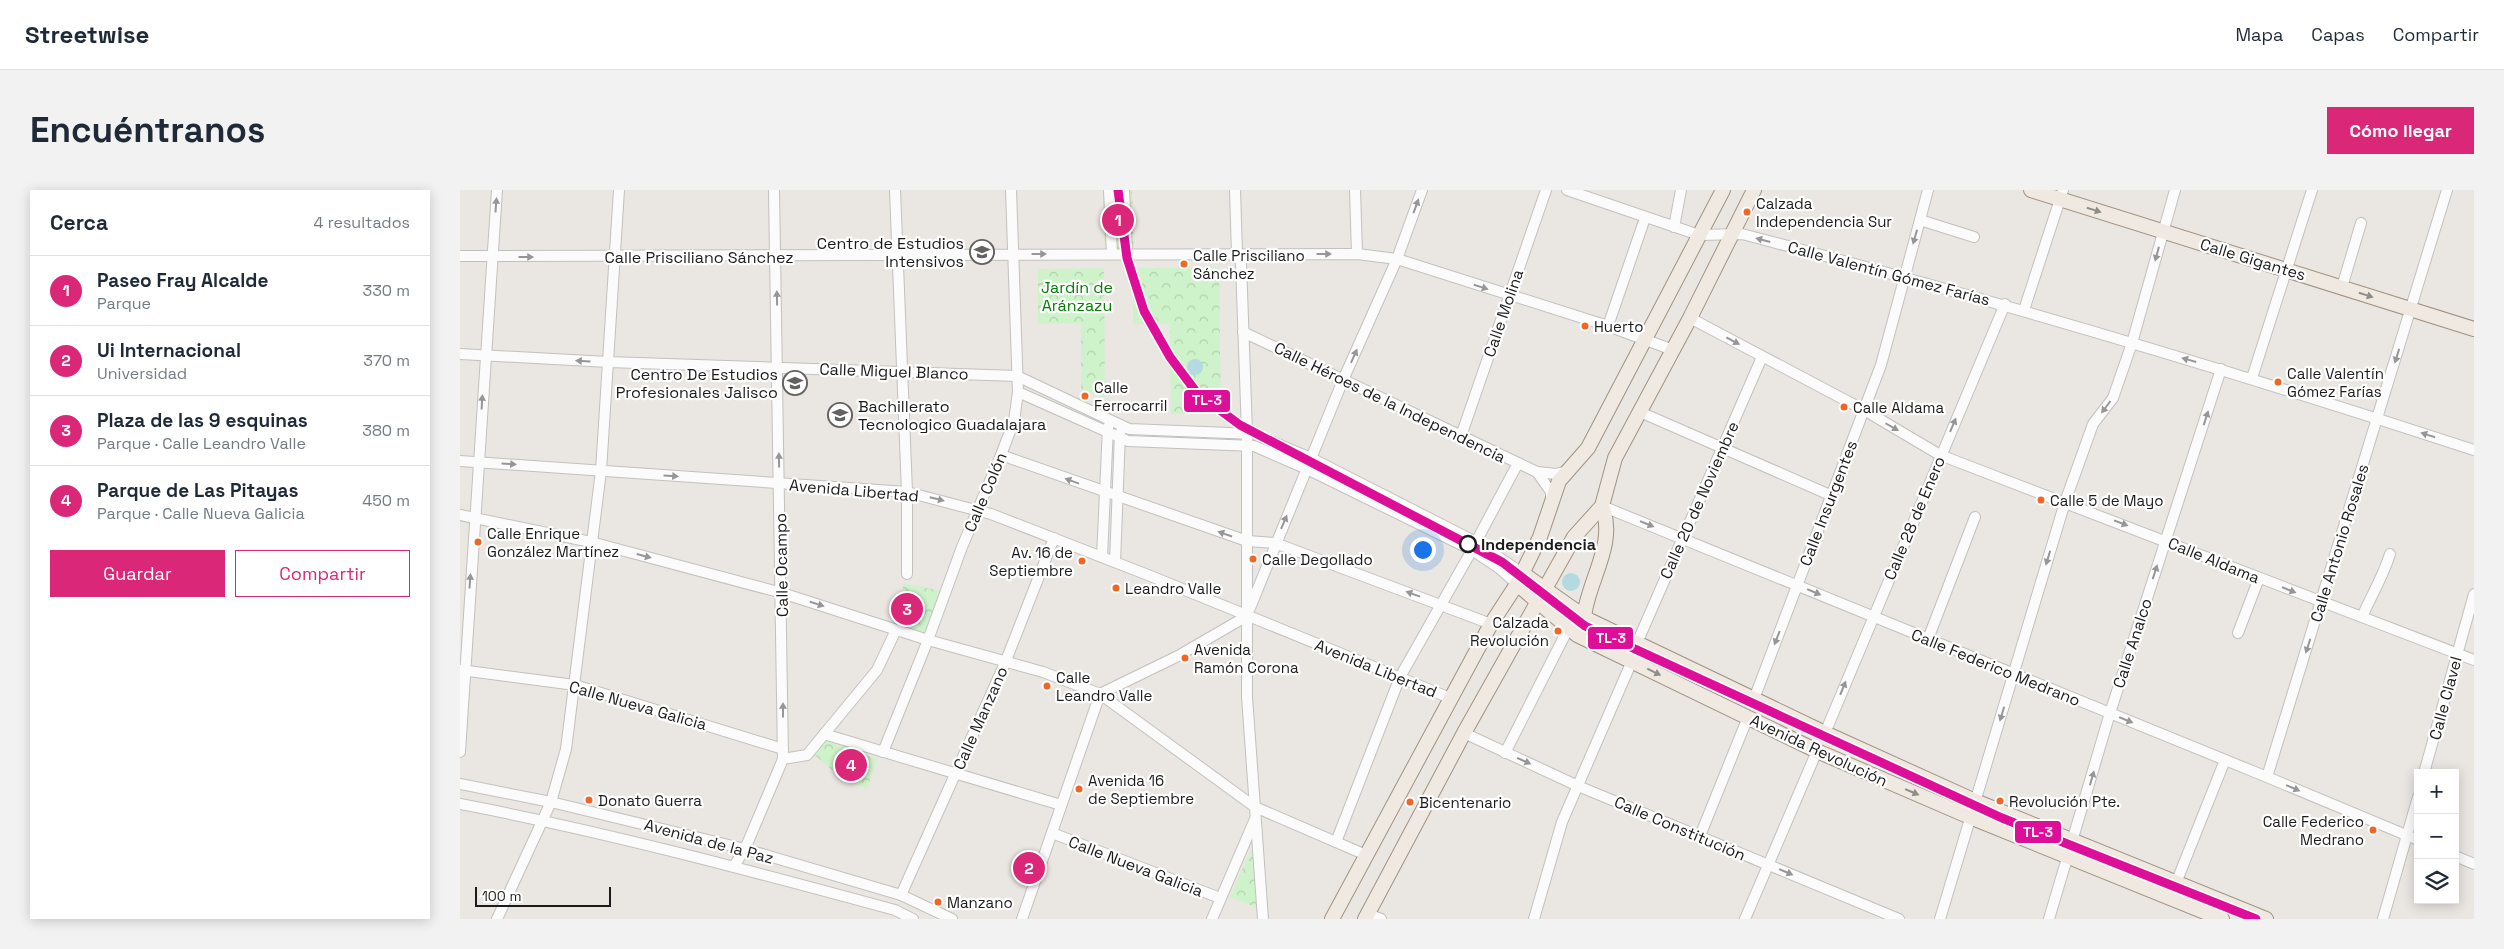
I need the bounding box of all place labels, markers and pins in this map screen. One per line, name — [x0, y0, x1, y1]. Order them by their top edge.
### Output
place label: Calzada Independencia Sur — [1756, 194, 1892, 231]
pin: 1 — [1102, 201, 1134, 239]
marker: Calzada Independencia Sur — [1742, 207, 1752, 217]
place label: Centro de Estudios Intensivos — [817, 233, 964, 272]
school or university icon: Centro de Estudios Intensivos — [969, 239, 995, 265]
place label: Calle Prisciliano Sánchez — [1193, 246, 1305, 283]
marker: Calle Prisciliano Sánchez — [1179, 259, 1189, 269]
place label: Huerto — [1594, 317, 1643, 336]
marker: Huerto — [1580, 321, 1590, 331]
place label: Centro De Estudios Profesionales Jalisco — [616, 364, 778, 403]
place label: Calle Valentín Gómez Farías — [2287, 364, 2384, 401]
school or university icon: Centro De Estudios Profesionales Jalisco — [782, 370, 808, 396]
marker: Calle Valentín Gómez Farías — [2273, 377, 2283, 387]
place label: Calle Ferrocarril — [1094, 378, 1167, 415]
marker: Calle Ferrocarril — [1080, 391, 1090, 401]
place label: Bachillerato Tecnologico Guadalajara — [858, 396, 1046, 435]
place label: Calle Aldama — [1853, 398, 1944, 417]
school or university icon: Bachillerato Tecnologico Guadalajara — [827, 402, 853, 428]
marker: Calle Aldama — [1839, 402, 1849, 412]
place label: Calle 5 de Mayo — [2050, 491, 2163, 510]
marker: Calle 5 de Mayo — [2036, 495, 2046, 505]
place label: Calle Enrique González Martínez — [487, 524, 619, 561]
place label: Independencia — [1481, 534, 1596, 555]
marker: Independencia — [1459, 535, 1477, 553]
marker: Calle Enrique González Martínez — [473, 537, 483, 547]
place label: Av. 16 de Septiembre — [989, 543, 1073, 580]
place label: Calle Degollado — [1262, 550, 1373, 569]
marker: Calle Degollado — [1248, 554, 1258, 564]
marker: Av. 16 de Septiembre — [1077, 556, 1087, 566]
place label: Leandro Valle — [1125, 579, 1222, 598]
marker: Leandro Valle — [1111, 583, 1121, 593]
pin: 3 — [891, 590, 923, 628]
place label: Calzada Revolución — [1470, 613, 1549, 650]
marker: Calzada Revolución — [1553, 626, 1563, 636]
place label: Avenida Ramón Corona — [1194, 640, 1299, 677]
marker: Avenida Ramón Corona — [1180, 653, 1190, 663]
place label: Calle Leandro Valle — [1056, 668, 1153, 705]
marker: Calle Leandro Valle — [1042, 681, 1052, 691]
pin: 4 — [835, 746, 867, 784]
place label: Avenida 16 de Septiembre — [1088, 771, 1194, 808]
marker: Avenida 16 de Septiembre — [1074, 784, 1084, 794]
place label: Donato Guerra — [598, 791, 702, 810]
place label: Revolución Pte. — [2009, 792, 2120, 811]
place label: Bicentenario — [1419, 793, 1511, 812]
marker: Donato Guerra — [584, 795, 594, 805]
marker: Revolución Pte. — [1995, 796, 2005, 806]
marker: Bicentenario — [1405, 797, 1415, 807]
place label: Calle Federico Medrano — [2263, 812, 2364, 849]
marker: Calle Federico Medrano — [2368, 825, 2378, 835]
pin: 2 — [1013, 849, 1045, 887]
place label: Manzano — [947, 893, 1013, 912]
marker: Manzano — [933, 897, 943, 907]

